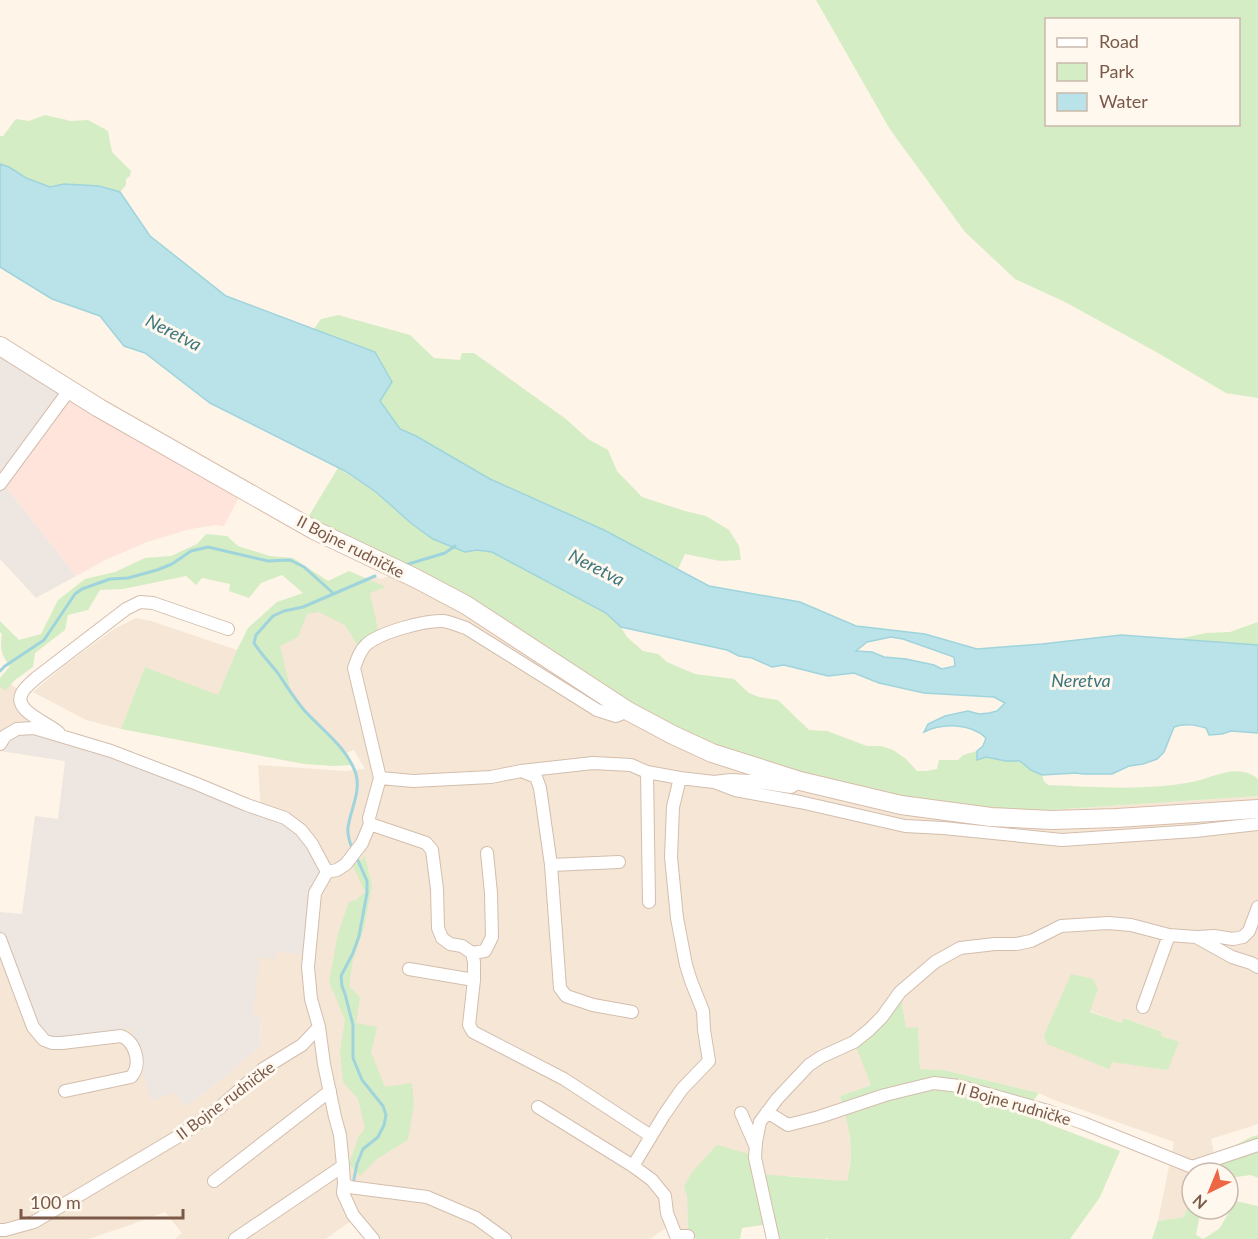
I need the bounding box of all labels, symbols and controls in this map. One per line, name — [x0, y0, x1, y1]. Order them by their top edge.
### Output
legend — [1045, 18, 1240, 126]
text: Road — [1099, 30, 1139, 52]
text: Park — [1099, 60, 1135, 82]
text: Water — [1099, 90, 1148, 112]
water label: Neretva — [143, 309, 205, 355]
street label: II Bojne rudničke — [294, 511, 408, 581]
water label: Neretva — [566, 544, 628, 590]
water label: Neretva — [1051, 669, 1111, 691]
street label: II Bojne rudničke — [172, 1057, 278, 1143]
street label: II Bojne rudničke — [955, 1078, 1073, 1128]
north arrow — [1180, 1161, 1240, 1221]
scale bar — [21, 1182, 183, 1220]
text: 100 m — [30, 1191, 81, 1213]
text: N — [1188, 1191, 1210, 1213]

